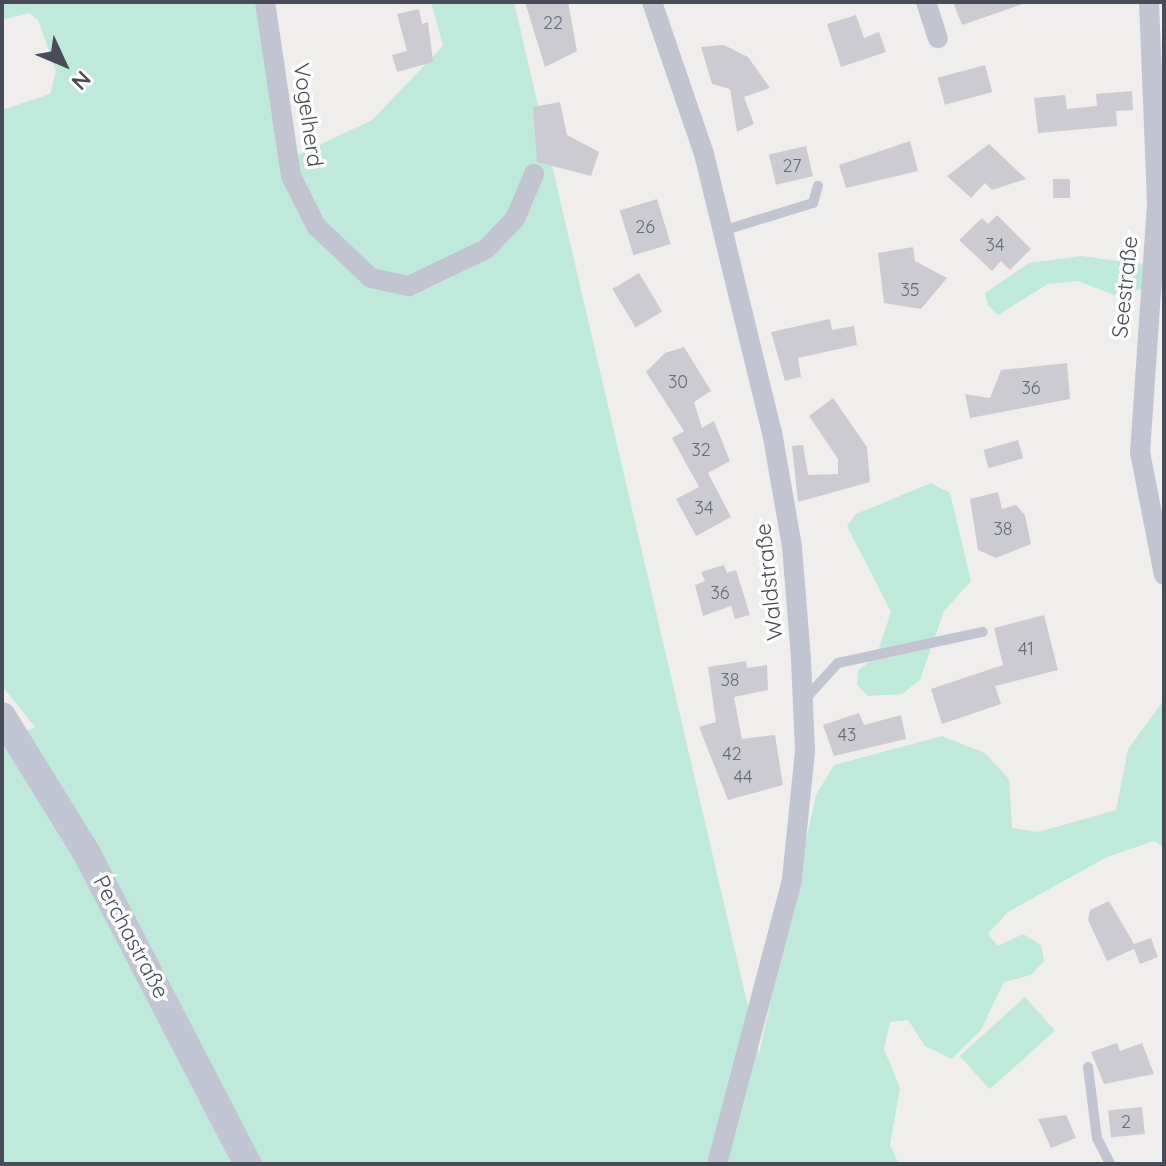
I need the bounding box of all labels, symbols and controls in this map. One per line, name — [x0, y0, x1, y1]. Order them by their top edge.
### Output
house number: 22 — [543, 12, 563, 34]
north arrow — [24, 24, 104, 104]
street label: Vogelherd — [288, 61, 328, 169]
text: N — [66, 65, 97, 96]
house number: 27 — [783, 155, 801, 177]
house number: 26 — [635, 216, 655, 238]
house number: 34 — [986, 234, 1004, 256]
street label: Seestraße — [1107, 235, 1143, 339]
house number: 35 — [900, 279, 920, 301]
house number: 30 — [668, 371, 688, 393]
house number: 36 — [1021, 377, 1041, 399]
house number: 32 — [691, 439, 711, 461]
house number: 34 — [695, 497, 713, 519]
house number: 38 — [993, 518, 1013, 540]
street label: Waldstraße — [750, 522, 788, 642]
house number: 36 — [710, 582, 730, 604]
house number: 41 — [1018, 638, 1034, 660]
house number: 38 — [720, 669, 740, 691]
house number: 43 — [838, 724, 856, 746]
house number: 42 — [722, 743, 742, 765]
house number: 44 — [734, 766, 752, 788]
street label: Perchastraße — [88, 871, 174, 1003]
house number: 2 — [1121, 1111, 1131, 1133]

